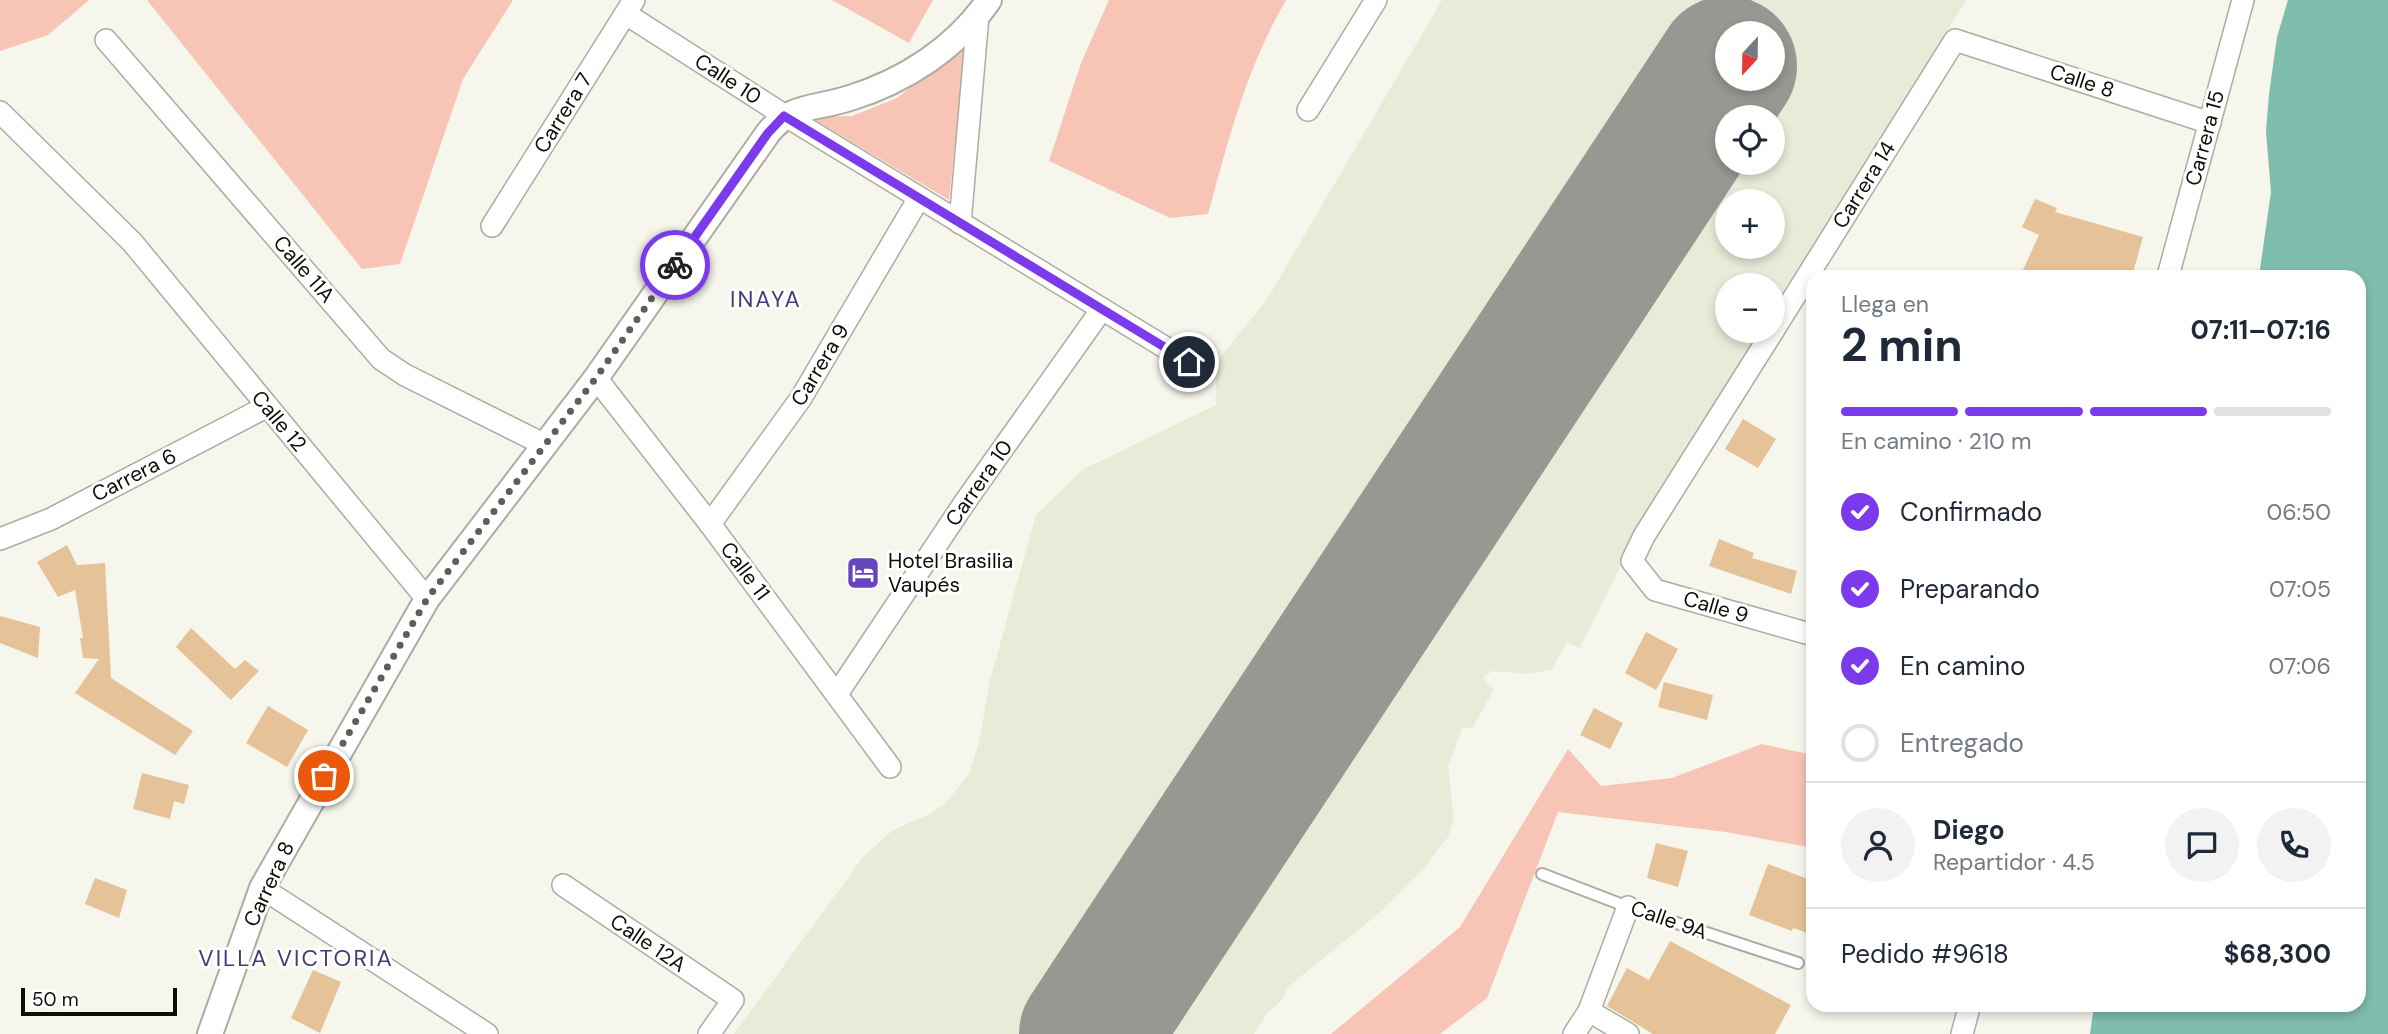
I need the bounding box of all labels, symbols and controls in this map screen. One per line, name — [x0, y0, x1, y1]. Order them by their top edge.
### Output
north arrow — [1715, 21, 1785, 91]
map controls — [1715, 21, 1785, 343]
street label: Calle 10 — [689, 47, 767, 111]
street label: Calle 8 — [2046, 57, 2118, 105]
street label: Carrera 7 — [527, 68, 599, 158]
street label: Carrera 15 — [2179, 87, 2231, 189]
button: locate — [1715, 105, 1785, 175]
street label: Carrera 14 — [1826, 136, 1902, 234]
button: + — [1715, 189, 1785, 259]
street label: Calle 11A — [267, 229, 341, 309]
courier — [640, 230, 710, 300]
icon: bike — [656, 246, 694, 284]
button: − — [1715, 273, 1785, 343]
district label: INAYA — [730, 284, 802, 314]
text: Llega en — [1841, 289, 1929, 319]
text: 07:11–07:16 — [2191, 313, 2331, 347]
text: 2 min — [1841, 315, 1963, 375]
street label: Carrera 9 — [784, 319, 856, 411]
pin — [1159, 332, 1219, 392]
icon: home — [1170, 343, 1208, 381]
street label: Calle 12 — [245, 384, 313, 458]
text: En camino · 210 m — [1841, 426, 2031, 456]
street label: Carrera 10 — [939, 434, 1019, 532]
street label: Carrera 6 — [87, 442, 181, 508]
icon: check — [1841, 493, 1879, 531]
text: Confirmado — [1900, 495, 2042, 529]
text: 06:50 — [2266, 497, 2331, 527]
street label: Calle 11 — [714, 536, 776, 606]
place label: Hotel Brasilia Vaupés — [888, 547, 1013, 599]
hotel icon: Hotel Brasilia Vaupés — [844, 554, 882, 592]
icon: check — [1841, 570, 1879, 608]
text: Preparando — [1900, 572, 2040, 606]
text: 07:05 — [2269, 574, 2331, 604]
street label: Calle 9 — [1680, 584, 1752, 630]
icon: check — [1841, 647, 1879, 685]
text: En camino — [1900, 649, 2025, 683]
text: 07:06 — [2268, 651, 2331, 681]
text: Entregado — [1900, 726, 2024, 760]
pin — [294, 746, 354, 806]
icon: bag — [305, 757, 343, 795]
button: person — [1841, 808, 1915, 882]
button: chat — [2165, 808, 2239, 882]
button: phone — [2257, 808, 2331, 882]
text: Diego — [1933, 813, 2005, 847]
street label: Carrera 8 — [237, 837, 301, 931]
text: Repartidor · 4.5 — [1933, 847, 2095, 877]
street label: Calle 9A — [1627, 894, 1711, 946]
street label: Calle 12A — [605, 907, 692, 979]
text: Pedido #9618 — [1841, 937, 2009, 971]
text: $68,300 — [2224, 937, 2331, 971]
district label: VILLA VICTORIA — [198, 943, 394, 973]
scale bar — [21, 985, 177, 1017]
text: 50 m — [32, 987, 79, 1012]

